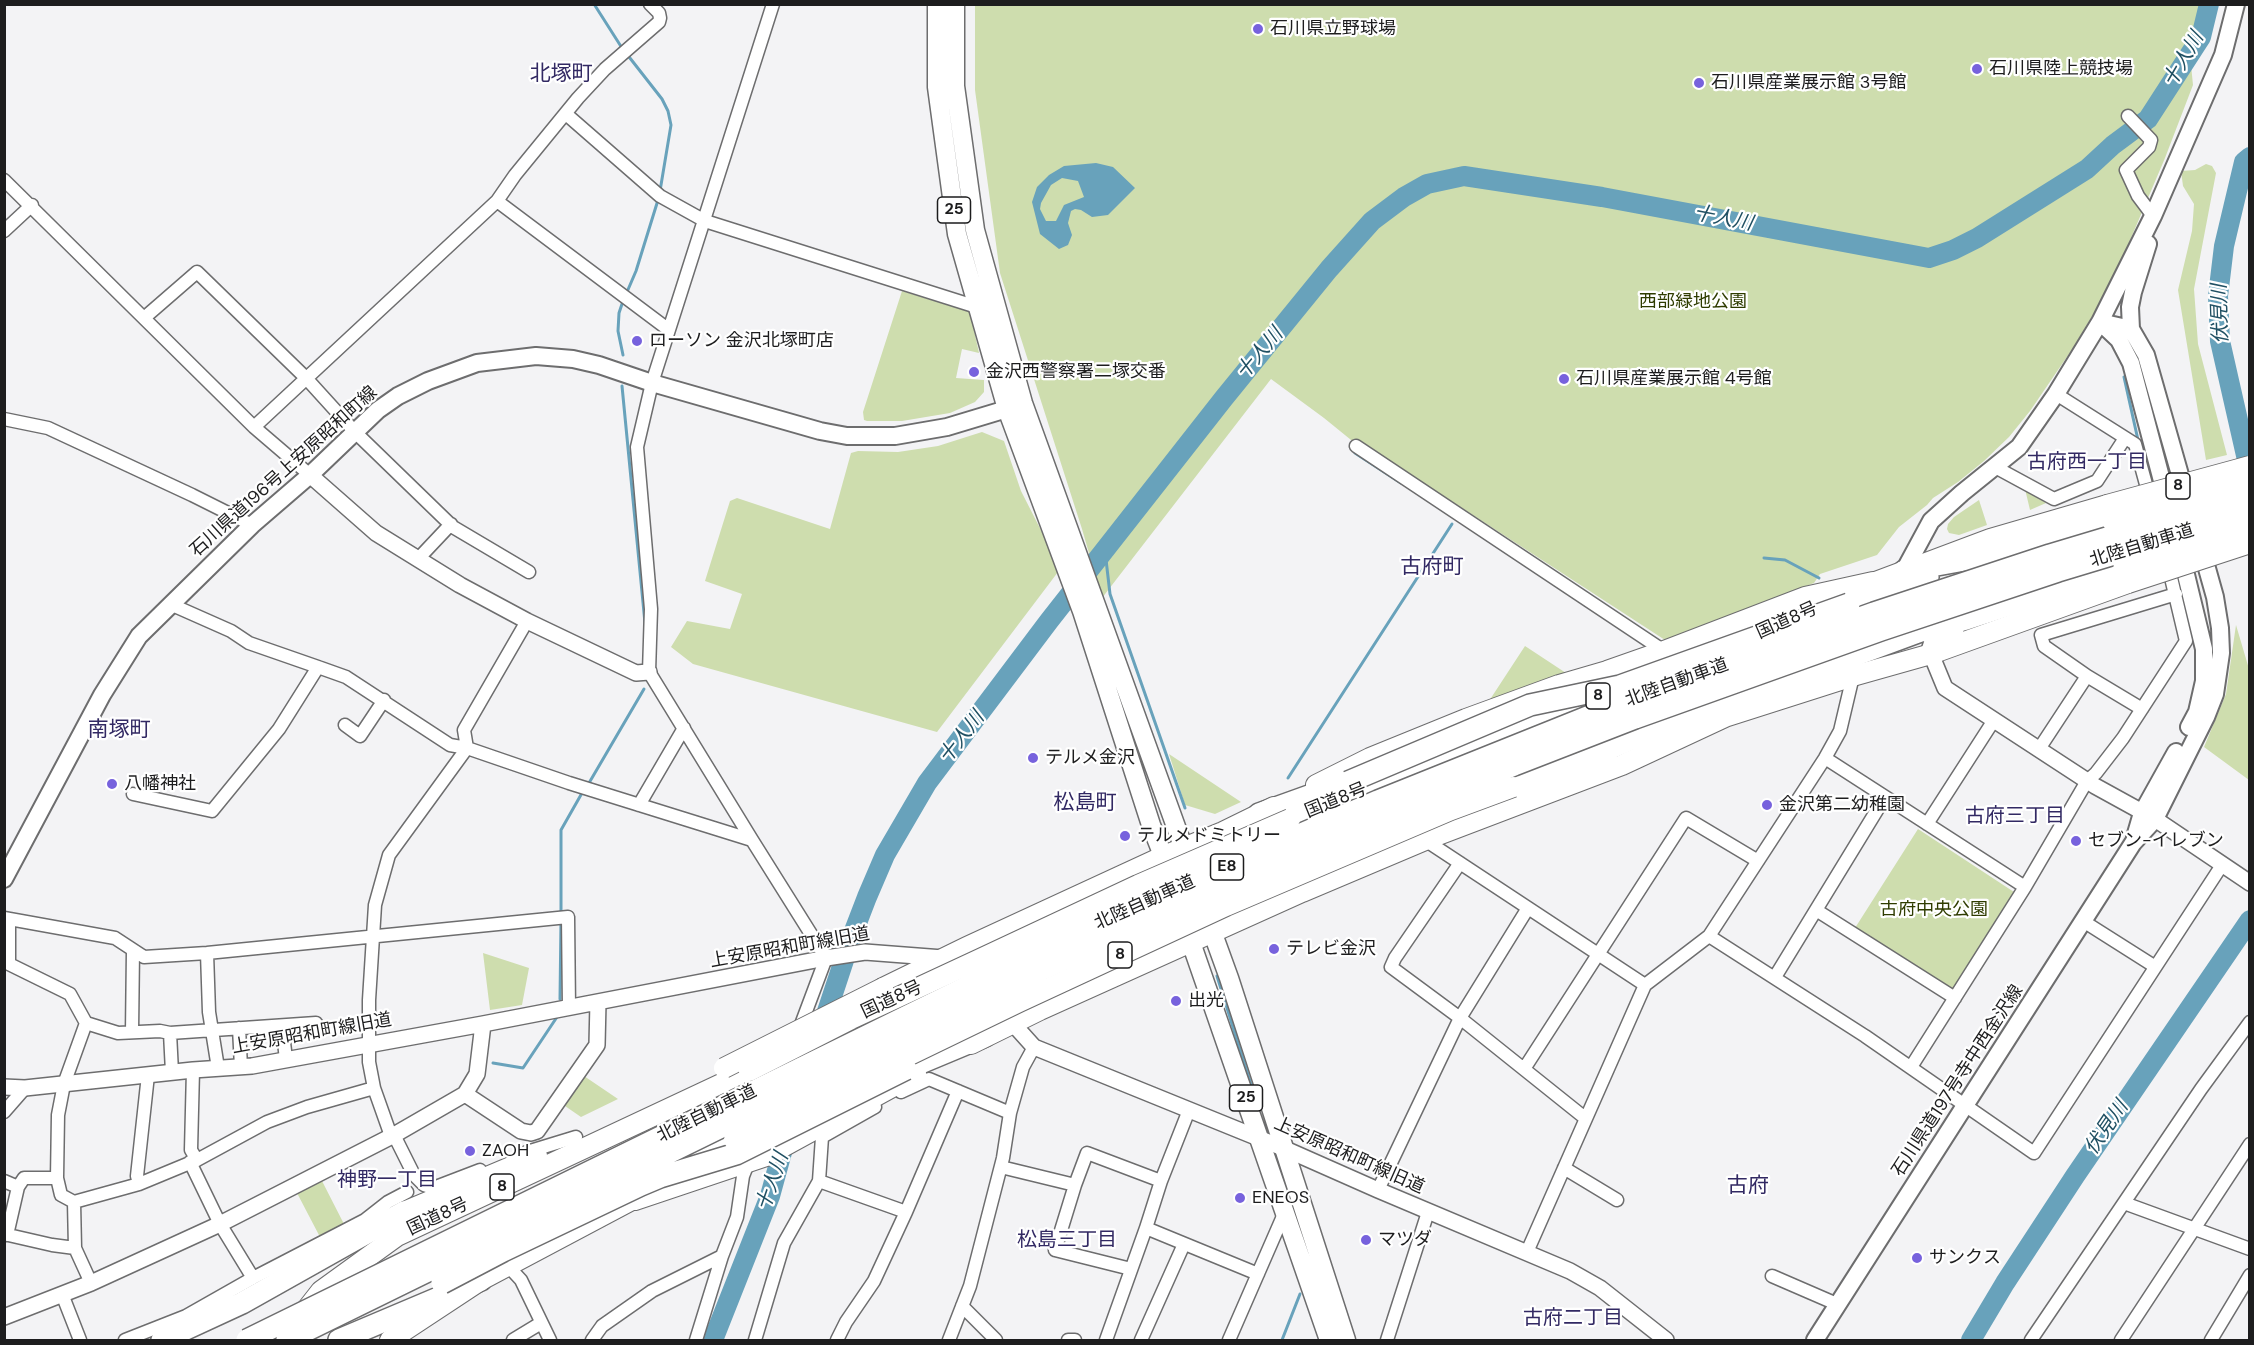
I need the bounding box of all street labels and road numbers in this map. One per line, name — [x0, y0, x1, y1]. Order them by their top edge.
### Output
road number: 25 — [938, 197, 970, 223]
street label: 石川県道196号上安原昭和町線 — [186, 382, 382, 562]
road number: 8 — [2166, 473, 2190, 499]
street label: 北陸自動車道 — [2087, 520, 2197, 572]
street label: 国道8号 — [1753, 598, 1821, 644]
street label: 北陸自動車道 — [1623, 654, 1731, 712]
road number: 8 — [1586, 683, 1610, 709]
street label: 国道8号 — [1302, 779, 1370, 823]
road number: E8 — [1210, 854, 1244, 880]
street label: 北陸自動車道 — [1091, 871, 1199, 935]
street label: 上安原昭和町線旧道 — [708, 923, 872, 973]
road number: 8 — [1108, 942, 1132, 968]
street label: 国道8号 — [858, 976, 926, 1024]
street label: 石川県道197号寺中西金沢線 — [1888, 981, 2028, 1181]
street label: 上安原昭和町線旧道 — [230, 1009, 394, 1059]
street label: 北陸自動車道 — [654, 1081, 760, 1147]
road number: 25 — [1230, 1085, 1262, 1111]
street label: 上安原昭和町線旧道 — [1271, 1113, 1427, 1199]
road number: 8 — [490, 1174, 514, 1200]
street label: 国道8号 — [404, 1193, 472, 1241]

